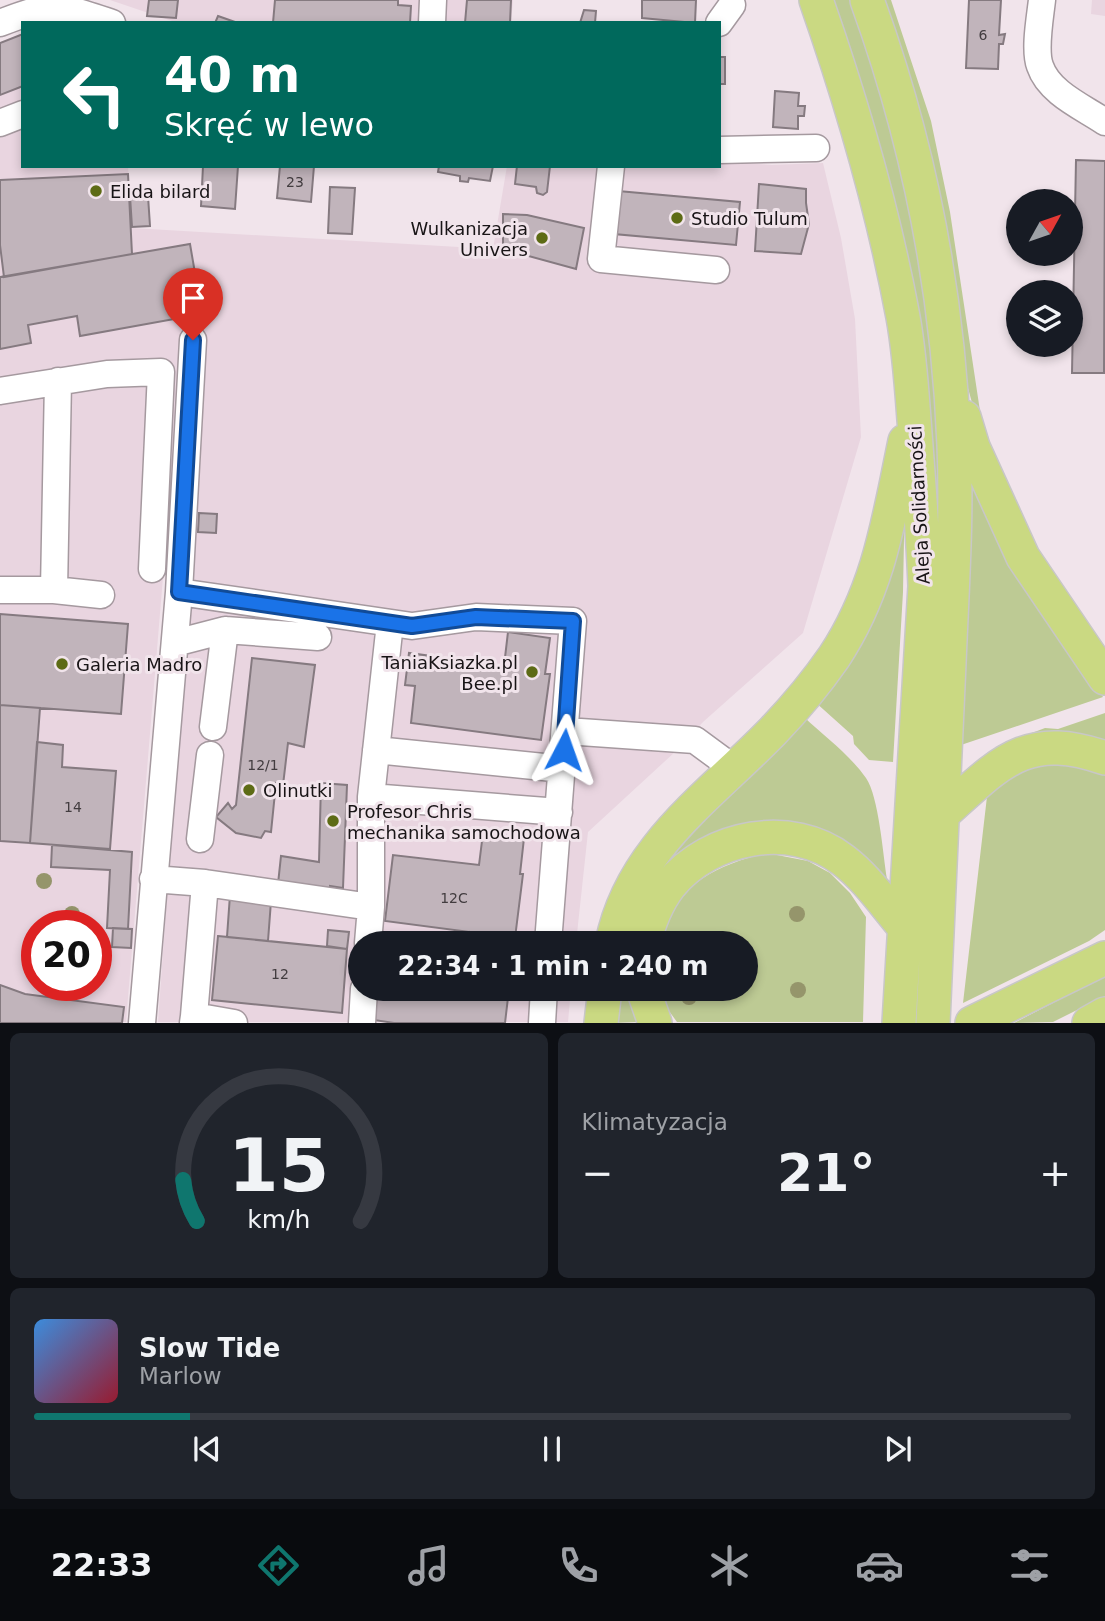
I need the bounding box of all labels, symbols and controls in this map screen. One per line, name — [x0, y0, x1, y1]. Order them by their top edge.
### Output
house number: 6 — [979, 27, 988, 43]
text: 40 m — [164, 47, 300, 104]
icon: left — [49, 49, 140, 140]
text: Skręć w lewo — [164, 106, 374, 144]
house number: 23 — [286, 174, 304, 190]
place label: Elida bilard — [110, 181, 211, 202]
marker: Elida bilard — [88, 183, 104, 199]
north arrow — [1006, 189, 1083, 266]
map controls — [1006, 189, 1083, 357]
place label: Studio Tulum — [691, 208, 808, 229]
marker: Studio Tulum — [669, 210, 685, 226]
place label: Wulkanizacja Univers — [410, 218, 528, 260]
marker: Wulkanizacja Univers — [534, 230, 550, 246]
pin — [163, 268, 223, 340]
icon: arrive — [174, 279, 212, 317]
button: layers — [1006, 280, 1083, 357]
street label: Aleja Solidarności — [904, 425, 934, 585]
place label: TaniaKsiazka.pl Bee.pl — [381, 652, 518, 694]
place label: Galeria Madro — [76, 654, 202, 675]
marker: Galeria Madro — [54, 656, 70, 672]
marker: TaniaKsiazka.pl Bee.pl — [524, 664, 540, 680]
position arrow — [527, 713, 601, 787]
house number: 12/1 — [247, 757, 279, 773]
place label: Olinutki — [263, 780, 332, 801]
marker: Olinutki — [241, 782, 257, 798]
house number: 14 — [64, 799, 82, 815]
place label: Profesor Chris mechanika samochodowa — [347, 801, 581, 843]
marker: Profesor Chris mechanika samochodowa — [325, 813, 341, 829]
house number: 12C — [440, 890, 468, 906]
speed limit sign: 20 — [21, 910, 112, 1001]
text: 22:34 · 1 min · 240 m — [398, 951, 708, 981]
house number: 12 — [271, 966, 289, 982]
text: Klimatyzacja — [582, 1109, 728, 1135]
text: 15 — [228, 1124, 329, 1209]
text: 21° — [777, 1143, 875, 1203]
text: − — [582, 1151, 613, 1195]
text: + — [1039, 1151, 1071, 1195]
text: km/h — [247, 1205, 310, 1234]
text: Slow Tide — [139, 1333, 280, 1363]
text: Marlow — [139, 1363, 222, 1389]
icon: previous — [188, 1430, 226, 1468]
icon: pause — [533, 1430, 571, 1468]
icon: next — [879, 1430, 917, 1468]
icon: directions — [254, 1541, 303, 1590]
icon: music — [404, 1541, 453, 1590]
icon: phone — [554, 1541, 603, 1590]
icon: climate — [705, 1541, 754, 1590]
icon: car — [855, 1541, 904, 1590]
icon: filters — [1005, 1541, 1054, 1590]
text: 22:33 — [51, 1546, 153, 1584]

